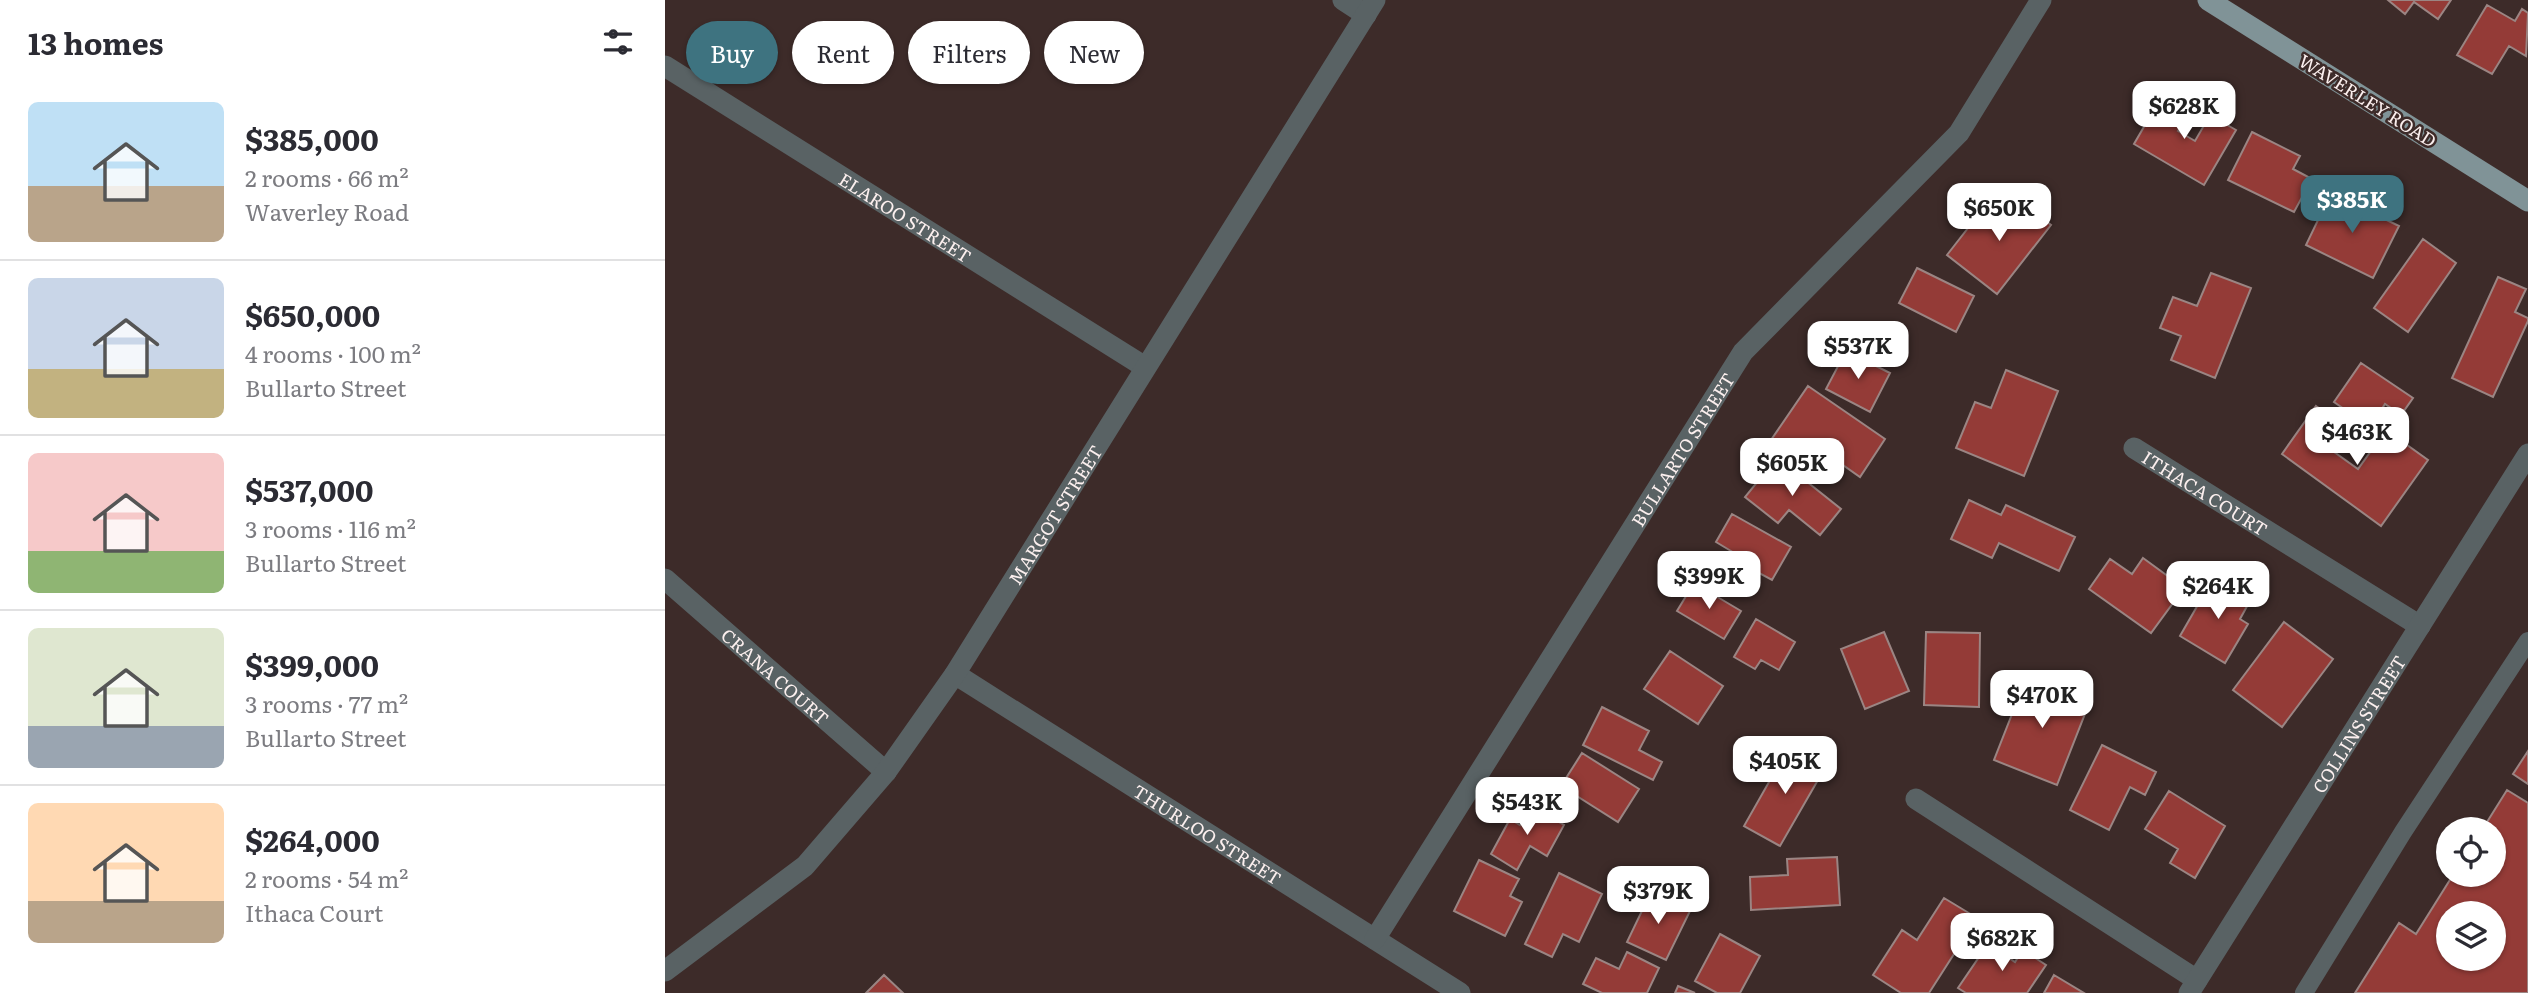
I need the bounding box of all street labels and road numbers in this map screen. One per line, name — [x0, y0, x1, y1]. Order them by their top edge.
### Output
street label: WAVERLEY ROAD — [2294, 47, 2442, 153]
street label: ELAROO STREET — [834, 165, 977, 269]
street label: BULLARTO STREET — [1624, 367, 1740, 531]
street label: MARGOT STREET — [1001, 439, 1108, 589]
street label: ITHACA COURT — [2137, 443, 2273, 542]
street label: CRANA COURT — [716, 621, 836, 730]
street label: COLLINS STREET — [2305, 650, 2412, 798]
street label: THURLOO STREET — [1128, 777, 1287, 891]

